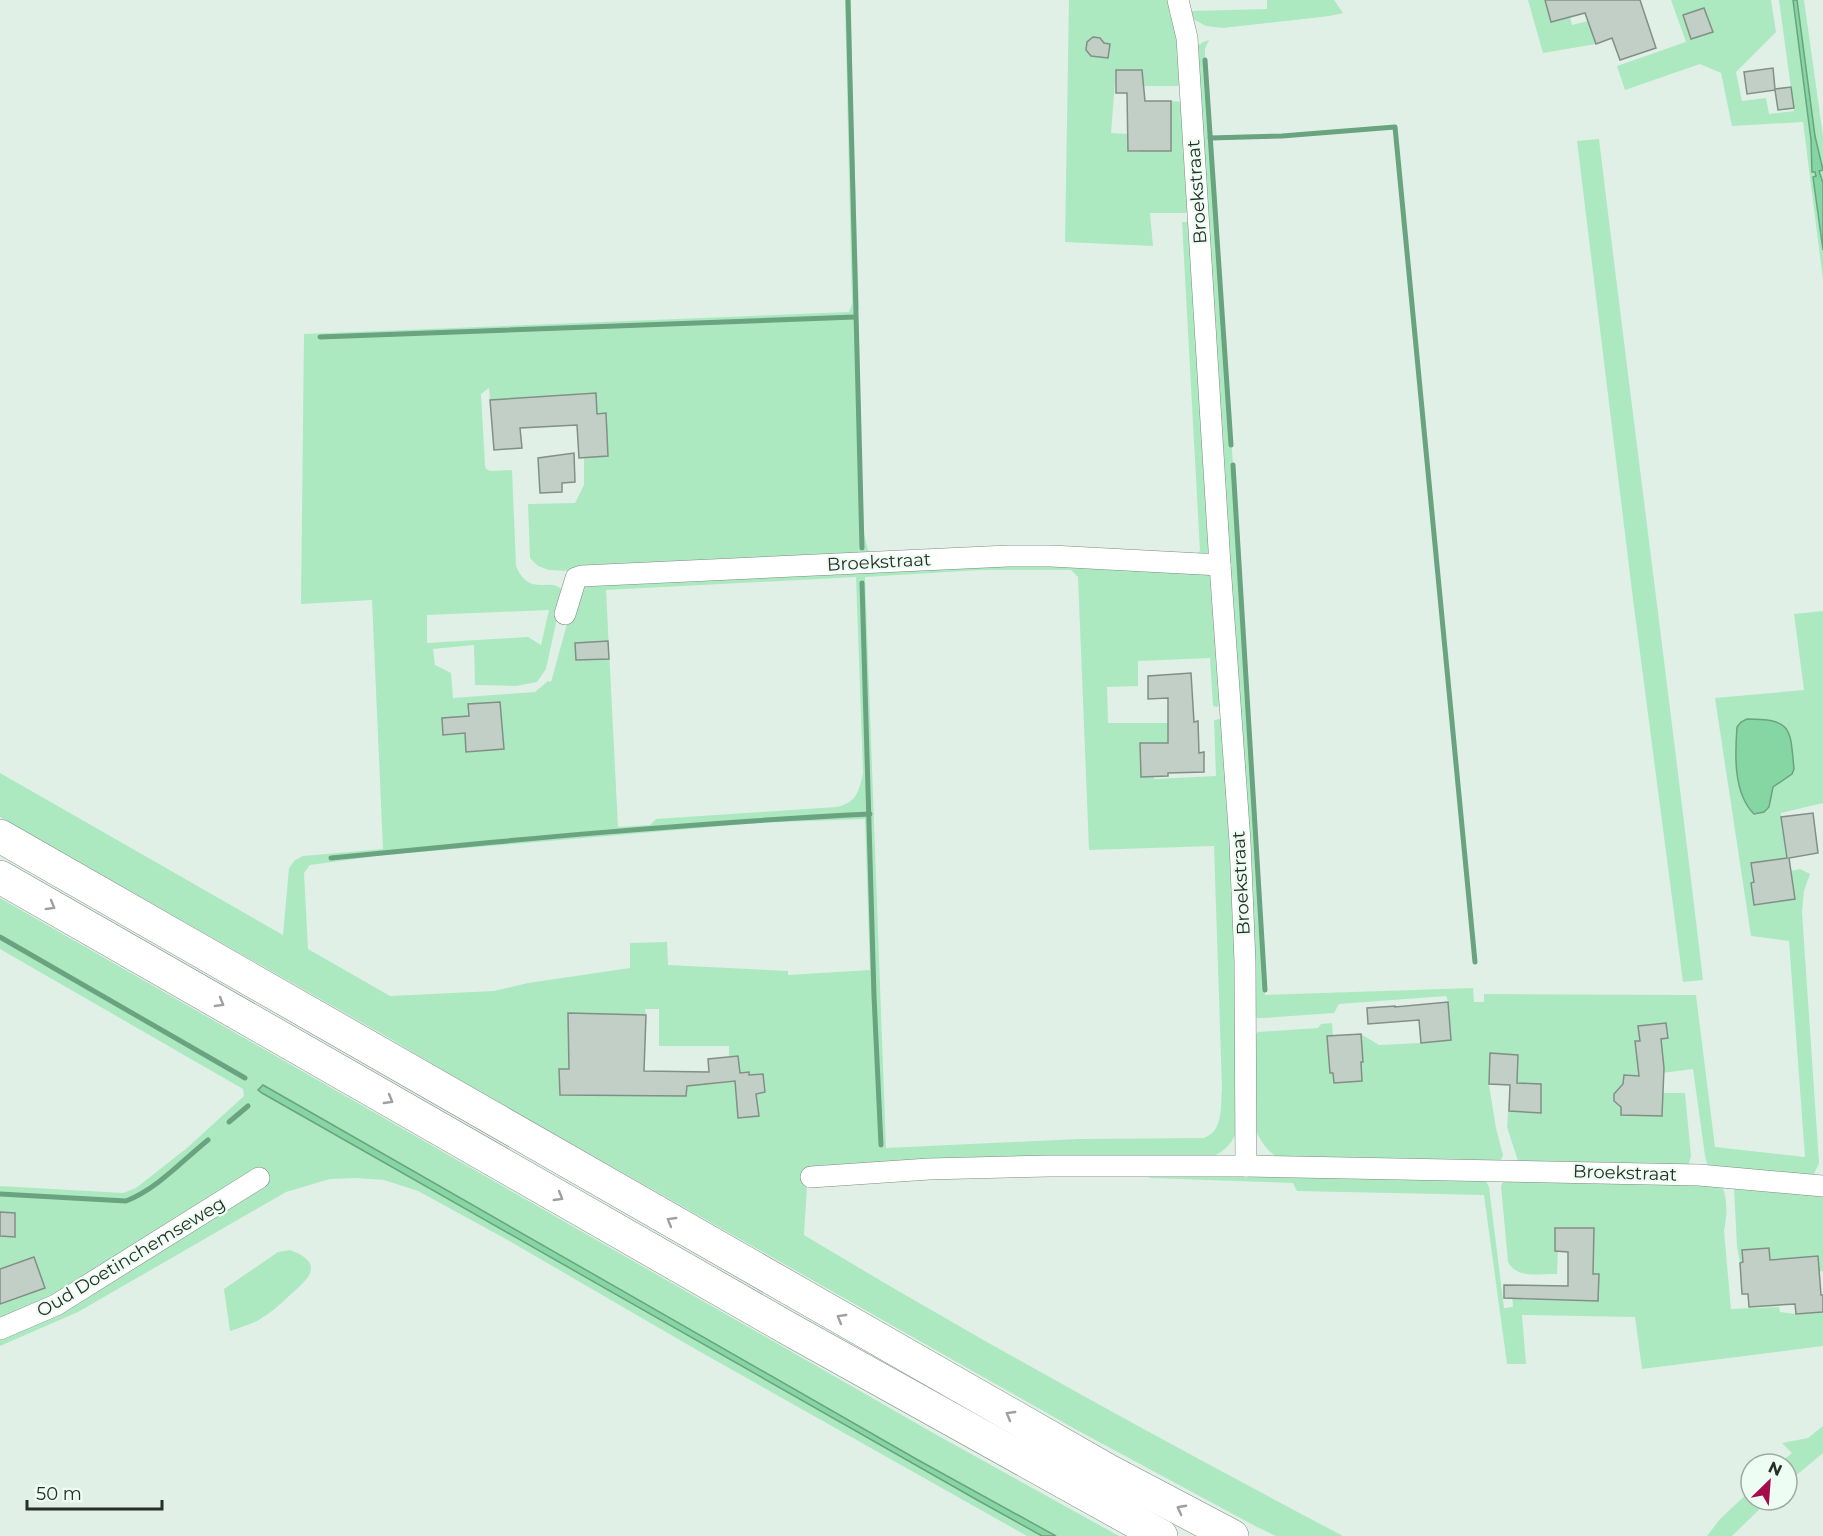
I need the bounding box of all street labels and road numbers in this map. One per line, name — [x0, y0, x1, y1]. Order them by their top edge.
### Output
street label: Broekstraat — [1182, 139, 1212, 245]
street label: Broekstraat — [826, 548, 932, 576]
street label: Broekstraat — [1227, 830, 1255, 936]
street label: Broekstraat — [1572, 1160, 1678, 1186]
street label: Oud Doetinchemseweg — [33, 1192, 229, 1322]

